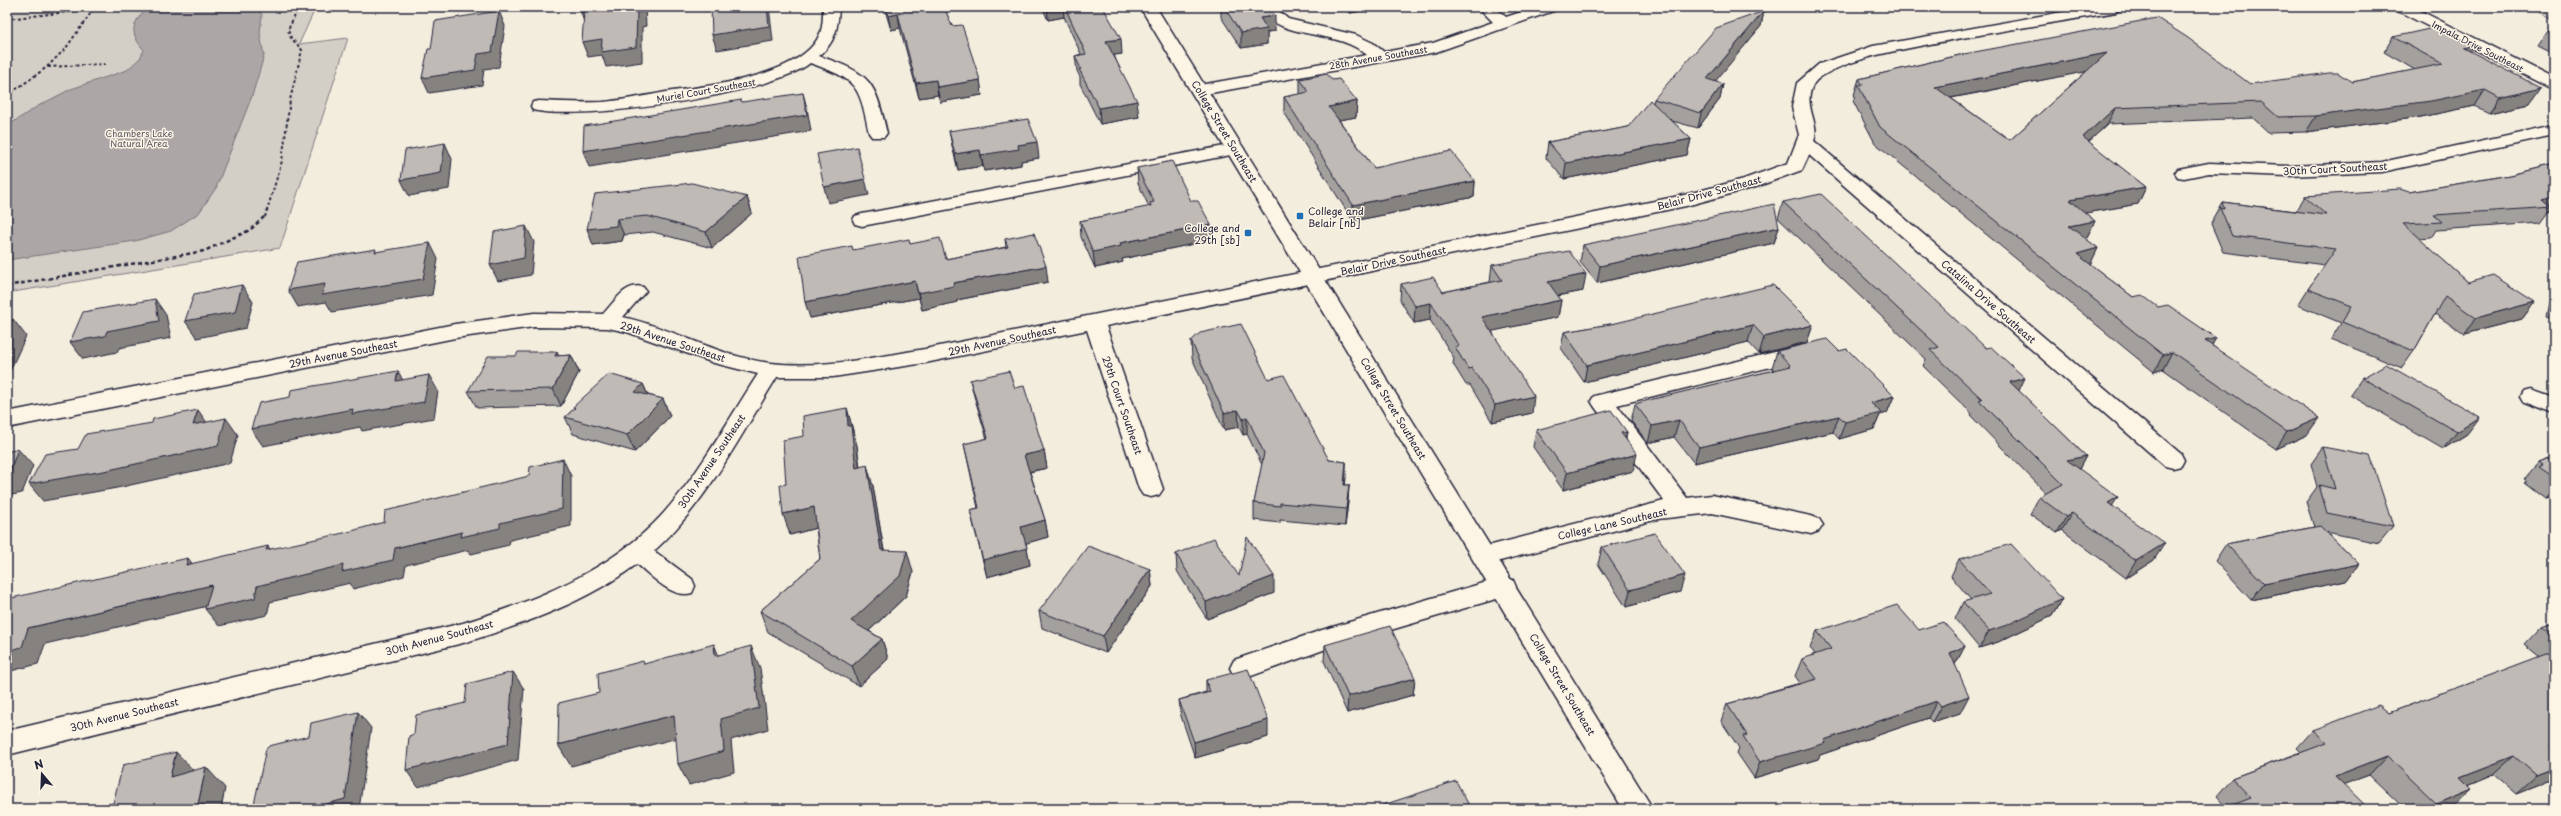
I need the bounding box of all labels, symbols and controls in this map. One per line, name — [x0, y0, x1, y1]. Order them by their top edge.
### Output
street label: Impala Drive Southeast — [2430, 17, 2527, 75]
street label: 28th Avenue Southeast — [1328, 41, 1429, 73]
street label: Muriel Court Southeast — [655, 74, 757, 106]
street label: College Street Southeast — [1188, 77, 1262, 185]
park label: Chambers Lake Natural Area — [105, 126, 173, 150]
street label: 30th Court Southeast — [2282, 158, 2388, 178]
street label: Belair Drive Southeast — [1655, 171, 1763, 213]
place label: College and Belair [nb] — [1308, 203, 1364, 230]
marker: College and Belair [nb] — [1295, 211, 1305, 221]
place label: College and 29th [sb] — [1184, 220, 1240, 247]
marker: College and 29th [sb] — [1243, 228, 1253, 238]
street label: Belair Drive Southeast — [1339, 241, 1447, 279]
street label: Catalina Drive Southeast — [1938, 256, 2040, 346]
street label: 29th Avenue Southeast — [618, 317, 728, 365]
street label: 29th Avenue Southeast — [947, 321, 1057, 359]
street label: 29th Avenue Southeast — [288, 335, 398, 371]
street label: 29th Court Southeast — [1099, 354, 1147, 456]
street label: College Street Southeast — [1357, 354, 1431, 462]
street label: 30th Avenue Southeast — [674, 411, 748, 511]
street label: College Lane Southeast — [1556, 503, 1668, 543]
street label: 30th Avenue Southeast — [383, 615, 495, 659]
street label: College Street Southeast — [1526, 630, 1600, 738]
street label: 30th Avenue Southeast — [68, 693, 180, 735]
north arrow — [22, 754, 62, 794]
text: N — [32, 755, 46, 774]

